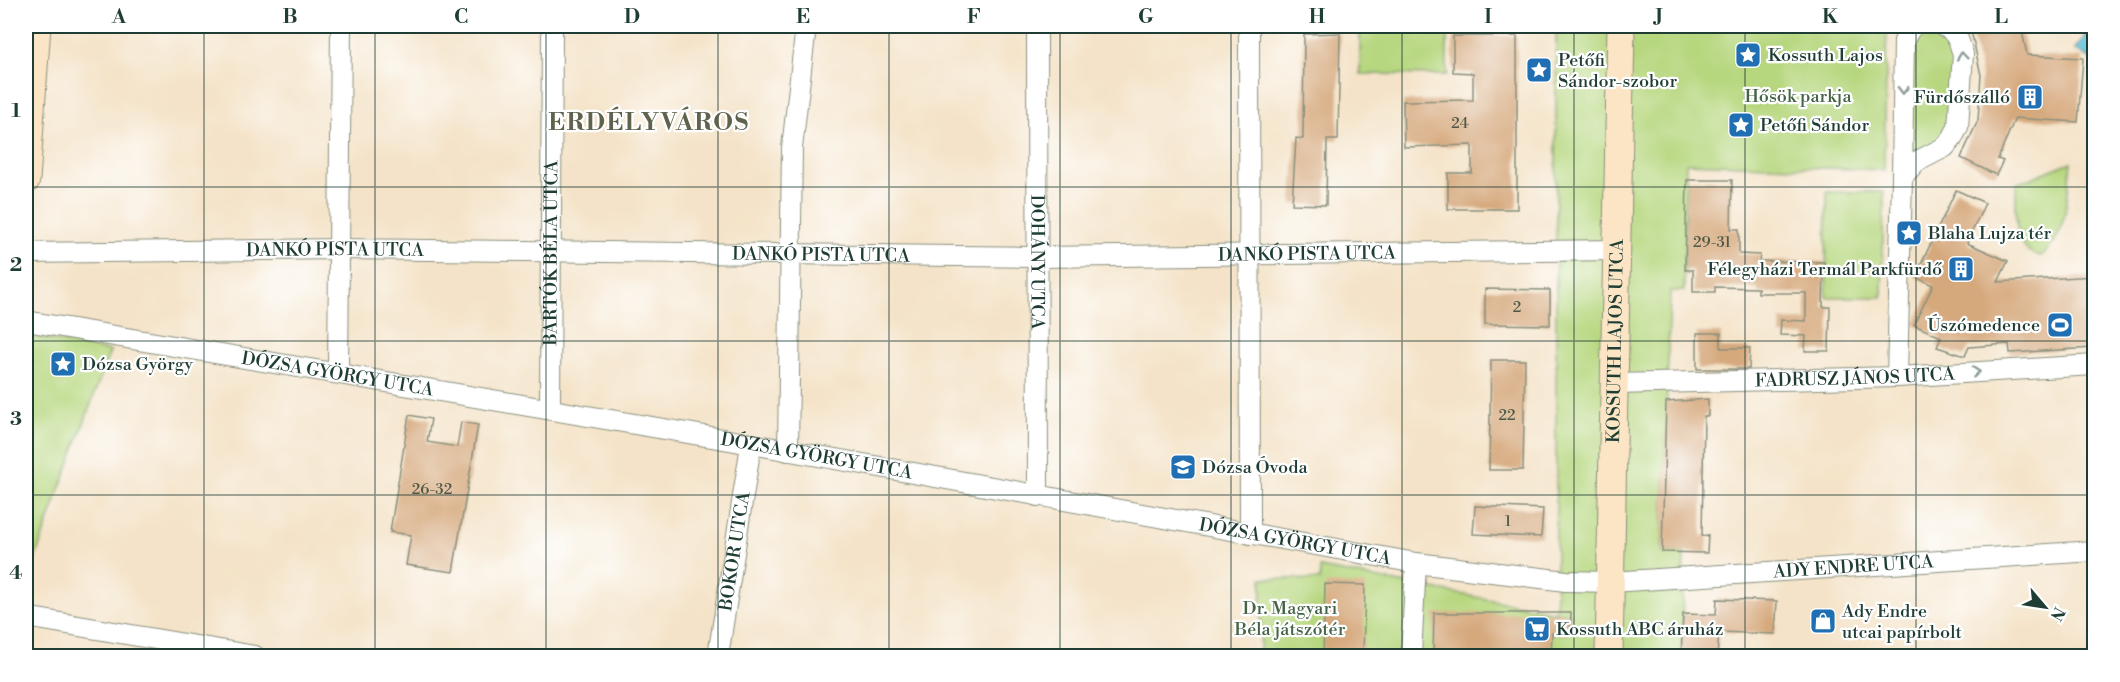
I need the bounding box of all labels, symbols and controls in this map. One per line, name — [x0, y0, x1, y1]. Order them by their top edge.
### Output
text: A — [111, 5, 127, 30]
text: B — [282, 5, 298, 30]
text: C — [454, 5, 468, 30]
text: D — [624, 5, 640, 30]
text: E — [796, 5, 810, 30]
text: F — [967, 5, 981, 30]
text: G — [1138, 5, 1154, 30]
text: H — [1309, 5, 1326, 30]
text: I — [1484, 5, 1492, 30]
text: J — [1652, 5, 1663, 30]
text: K — [1822, 5, 1839, 30]
text: L — [1994, 5, 2008, 30]
place icon: Kossuth Lajos — [1733, 40, 1763, 70]
place label: Kossuth Lajos — [1768, 44, 1883, 67]
place label: Petőfi Sándor-szobor — [1558, 49, 1677, 93]
one-way arrow — [1956, 51, 1968, 61]
place icon: Petőfi Sándor-szobor — [1524, 55, 1554, 85]
building icon: Fürdőszálló — [2015, 82, 2045, 112]
park label: Hősök parkja — [1744, 85, 1852, 108]
one-way arrow — [1897, 85, 1910, 94]
place label: Fürdőszálló — [1914, 86, 2010, 109]
text: 1 — [11, 99, 21, 124]
district label: ERDÉLYVÁROS — [548, 106, 750, 138]
place icon: Petőfi Sándor — [1726, 110, 1756, 140]
house number: 24 — [1451, 114, 1469, 133]
place label: Petőfi Sándor — [1760, 114, 1869, 137]
street label: BARTÓK BÉLA UTCA — [539, 160, 563, 347]
street label: DOHÁNY UTCA — [1026, 194, 1049, 330]
place icon: Blaha Lujza tér — [1894, 218, 1924, 248]
place label: Blaha Lujza tér — [1927, 222, 2052, 245]
house number: 29-31 — [1693, 233, 1732, 252]
street label: DANKÓ PISTA UTCA — [246, 237, 425, 262]
street label: KOSSUTH LAJOS UTCA — [1602, 238, 1628, 443]
street label: DANKÓ PISTA UTCA — [1218, 241, 1397, 266]
street label: DANKÓ PISTA UTCA — [732, 242, 911, 267]
text: 2 — [10, 253, 22, 278]
building icon: Félegyházi Termál Parkfürdő — [1946, 254, 1976, 284]
place label: Félegyházi Termál Parkfürdő — [1707, 258, 1942, 281]
house number: 2 — [1513, 298, 1521, 317]
sports icon: Úszómedence — [2045, 310, 2075, 340]
place label: Úszómedence — [1927, 314, 2040, 337]
street label: DÓZSA GYÖRGY UTCA — [240, 346, 436, 401]
place icon: Dózsa György — [48, 349, 78, 379]
place label: Dózsa György — [82, 353, 193, 376]
street label: FADRUSZ JÁNOS UTCA — [1755, 362, 1956, 392]
one-way arrow — [1971, 366, 1980, 379]
house number: 22 — [1498, 406, 1516, 425]
text: 3 — [10, 407, 22, 432]
street label: DÓZSA GYÖRGY UTCA — [719, 427, 915, 484]
school or university icon: Dózsa Óvoda — [1168, 452, 1198, 482]
place label: Dózsa Óvoda — [1202, 456, 1308, 479]
house number: 26-32 — [412, 480, 452, 499]
street label: BOKOR UTCA — [714, 489, 755, 614]
house number: 1 — [1505, 512, 1512, 531]
street label: DÓZSA GYÖRGY UTCA — [1197, 513, 1393, 570]
street label: ADY ENDRE UTCA — [1772, 550, 1935, 583]
text: 4 — [9, 561, 23, 586]
north arrow — [2015, 577, 2075, 637]
park label: Dr. Magyari Béla játszótér — [1234, 597, 1346, 641]
place label: Ady Endre utcai papírbolt — [1841, 600, 1962, 644]
text: N — [2045, 603, 2069, 624]
shop icon: Ady Endre utcai papírbolt — [1808, 606, 1838, 636]
supermarket icon: Kossuth ABC áruház — [1522, 614, 1552, 644]
place label: Kossuth ABC áruház — [1556, 618, 1723, 641]

